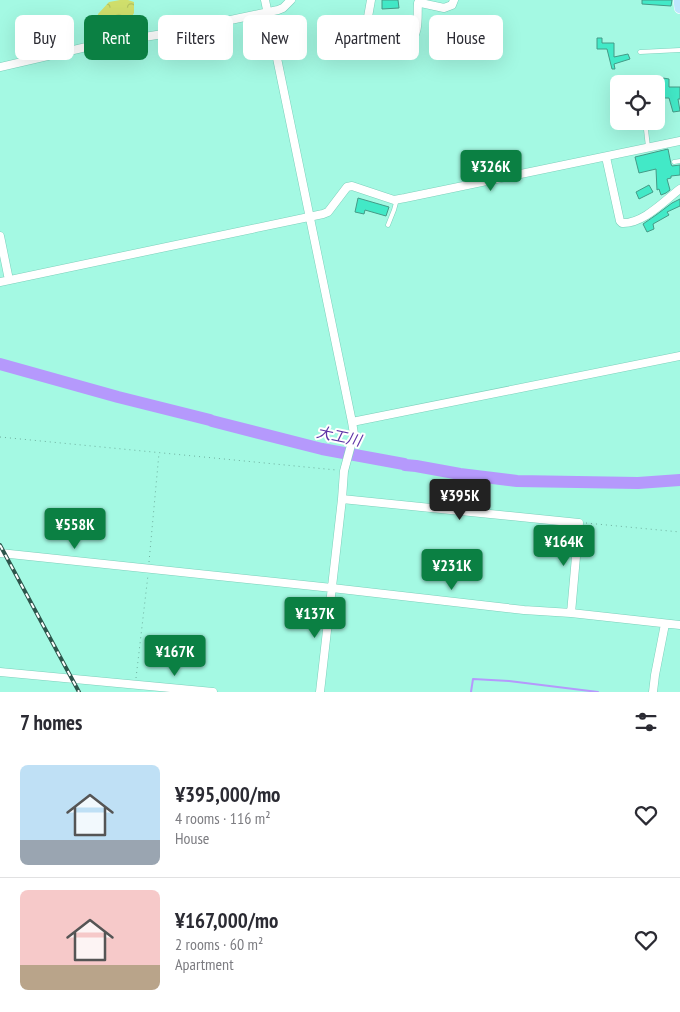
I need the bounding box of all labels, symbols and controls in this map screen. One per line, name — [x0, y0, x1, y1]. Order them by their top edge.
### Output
chip: Buy — [15, 15, 74, 60]
chip: Rent — [84, 15, 148, 60]
chip: Filters — [158, 15, 233, 60]
chip: New — [243, 15, 307, 60]
chip: Apartment — [317, 15, 419, 60]
chip: House — [429, 15, 503, 60]
map controls — [610, 75, 665, 130]
button: locate — [610, 75, 665, 130]
pin: ¥326K — [456, 150, 526, 192]
text: ¥326K — [472, 156, 510, 176]
water label: 大工川 — [315, 422, 365, 450]
pin: ¥395K — [425, 478, 495, 521]
text: ¥395K — [441, 485, 479, 505]
pin: ¥558K — [40, 508, 110, 550]
text: ¥558K — [56, 514, 94, 534]
pin: ¥164K — [529, 524, 599, 567]
text: ¥164K — [545, 531, 583, 551]
pin: ¥231K — [417, 548, 487, 591]
text: ¥231K — [433, 555, 471, 575]
pin: ¥137K — [280, 596, 350, 639]
text: ¥137K — [296, 603, 334, 623]
pin: ¥167K — [140, 634, 210, 677]
text: ¥167K — [156, 641, 194, 661]
icon: filters — [632, 708, 660, 736]
text: 7 homes — [20, 709, 82, 736]
text: ¥395,000/mo — [175, 781, 280, 808]
icon: home — [60, 785, 120, 845]
icon: heart — [632, 801, 660, 829]
text: 4 rooms · 116 m² — [175, 808, 271, 828]
text: House — [175, 828, 209, 848]
text: ¥167,000/mo — [175, 907, 278, 934]
icon: home — [60, 910, 120, 970]
icon: heart — [632, 926, 660, 954]
text: 2 rooms · 60 m² — [175, 934, 263, 954]
text: Apartment — [175, 954, 234, 974]

